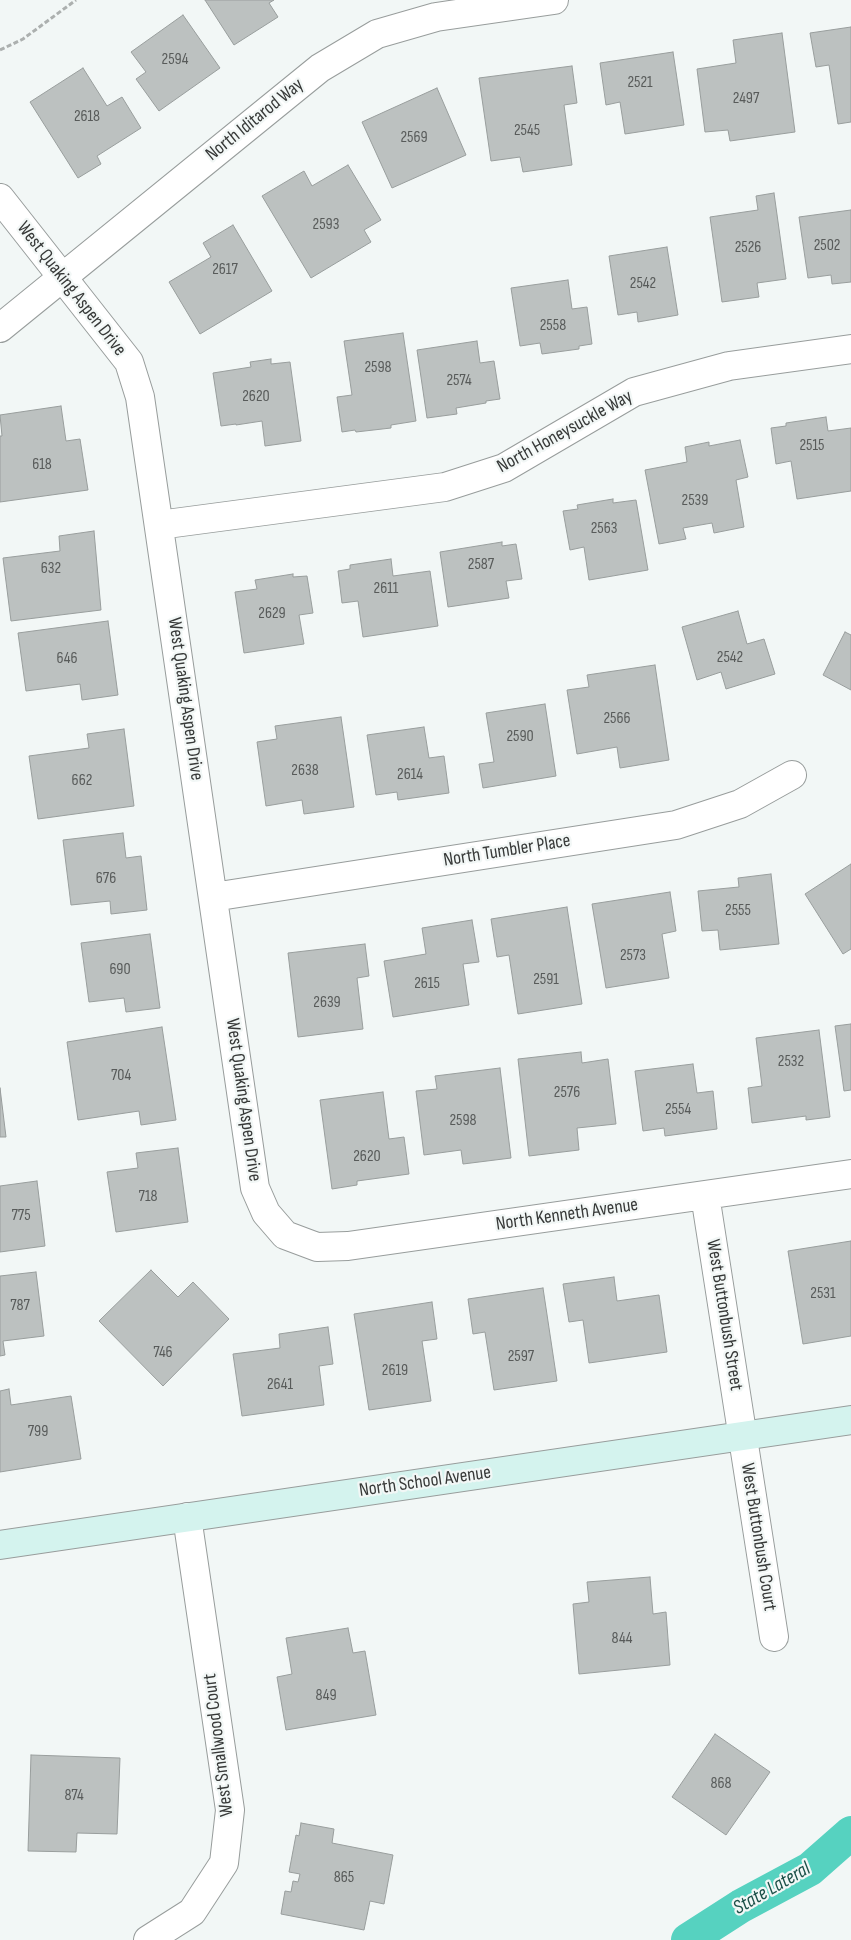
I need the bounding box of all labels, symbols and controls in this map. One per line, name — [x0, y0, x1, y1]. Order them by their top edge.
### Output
house number: 2594 — [162, 50, 188, 70]
house number: 2521 — [627, 73, 653, 93]
street label: North Iditarod Way — [202, 74, 308, 166]
house number: 2497 — [733, 89, 759, 109]
house number: 2618 — [74, 107, 100, 127]
house number: 2545 — [514, 121, 540, 141]
house number: 2569 — [400, 128, 428, 148]
house number: 2593 — [313, 215, 339, 235]
street label: West Quaking Aspen Drive — [11, 217, 131, 361]
house number: 2502 — [814, 236, 840, 256]
house number: 2526 — [735, 238, 761, 258]
house number: 2617 — [212, 260, 238, 280]
house number: 2542 — [630, 274, 656, 294]
house number: 2558 — [540, 316, 566, 336]
house number: 2598 — [364, 358, 392, 378]
house number: 2574 — [446, 371, 472, 391]
street label: North Honeysuckle Way — [493, 385, 637, 479]
house number: 2620 — [242, 387, 270, 407]
house number: 2515 — [799, 436, 825, 456]
house number: 618 — [32, 455, 52, 475]
house number: 2539 — [682, 491, 708, 511]
house number: 2563 — [591, 519, 617, 539]
house number: 2587 — [468, 555, 494, 575]
house number: 632 — [41, 559, 61, 579]
house number: 2611 — [374, 579, 398, 599]
house number: 2629 — [258, 604, 286, 624]
street label: West Quaking Aspen Drive — [162, 616, 208, 782]
house number: 2542 — [717, 648, 743, 668]
house number: 646 — [57, 649, 77, 669]
house number: 2566 — [603, 709, 631, 729]
house number: 2590 — [506, 727, 534, 747]
house number: 2638 — [291, 761, 319, 781]
house number: 2614 — [397, 765, 423, 785]
house number: 662 — [72, 771, 92, 791]
street label: North Tumbler Place — [442, 830, 572, 872]
house number: 676 — [96, 869, 116, 889]
house number: 2555 — [725, 901, 751, 921]
house number: 2573 — [620, 946, 646, 966]
house number: 690 — [109, 960, 131, 980]
house number: 2591 — [533, 970, 559, 990]
house number: 2615 — [414, 974, 440, 994]
house number: 2639 — [313, 993, 341, 1013]
street label: West Quaking Aspen Drive — [220, 1017, 266, 1183]
house number: 2532 — [778, 1052, 804, 1072]
house number: 704 — [111, 1066, 131, 1086]
house number: 2576 — [554, 1083, 580, 1103]
house number: 2554 — [665, 1100, 691, 1120]
house number: 2598 — [449, 1111, 477, 1131]
house number: 2620 — [353, 1147, 381, 1167]
house number: 718 — [138, 1187, 158, 1207]
street label: North Kenneth Avenue — [494, 1194, 640, 1236]
house number: 775 — [11, 1206, 31, 1226]
street label: West Buttonbush Street — [701, 1238, 747, 1392]
house number: 2531 — [810, 1284, 836, 1304]
house number: 787 — [10, 1296, 30, 1316]
house number: 746 — [153, 1343, 173, 1363]
house number: 2597 — [508, 1347, 534, 1367]
house number: 2619 — [382, 1361, 408, 1381]
house number: 2641 — [267, 1375, 293, 1395]
house number: 799 — [28, 1422, 48, 1442]
street label: North School Avenue — [358, 1461, 492, 1503]
street label: West Buttonbush Court — [735, 1461, 781, 1613]
house number: 844 — [612, 1629, 632, 1649]
street label: West Smallwood Court — [199, 1672, 239, 1818]
house number: 849 — [315, 1686, 337, 1706]
house number: 868 — [710, 1774, 732, 1794]
house number: 874 — [64, 1786, 84, 1806]
water label: State Lateral — [729, 1857, 815, 1921]
house number: 865 — [334, 1868, 354, 1888]

